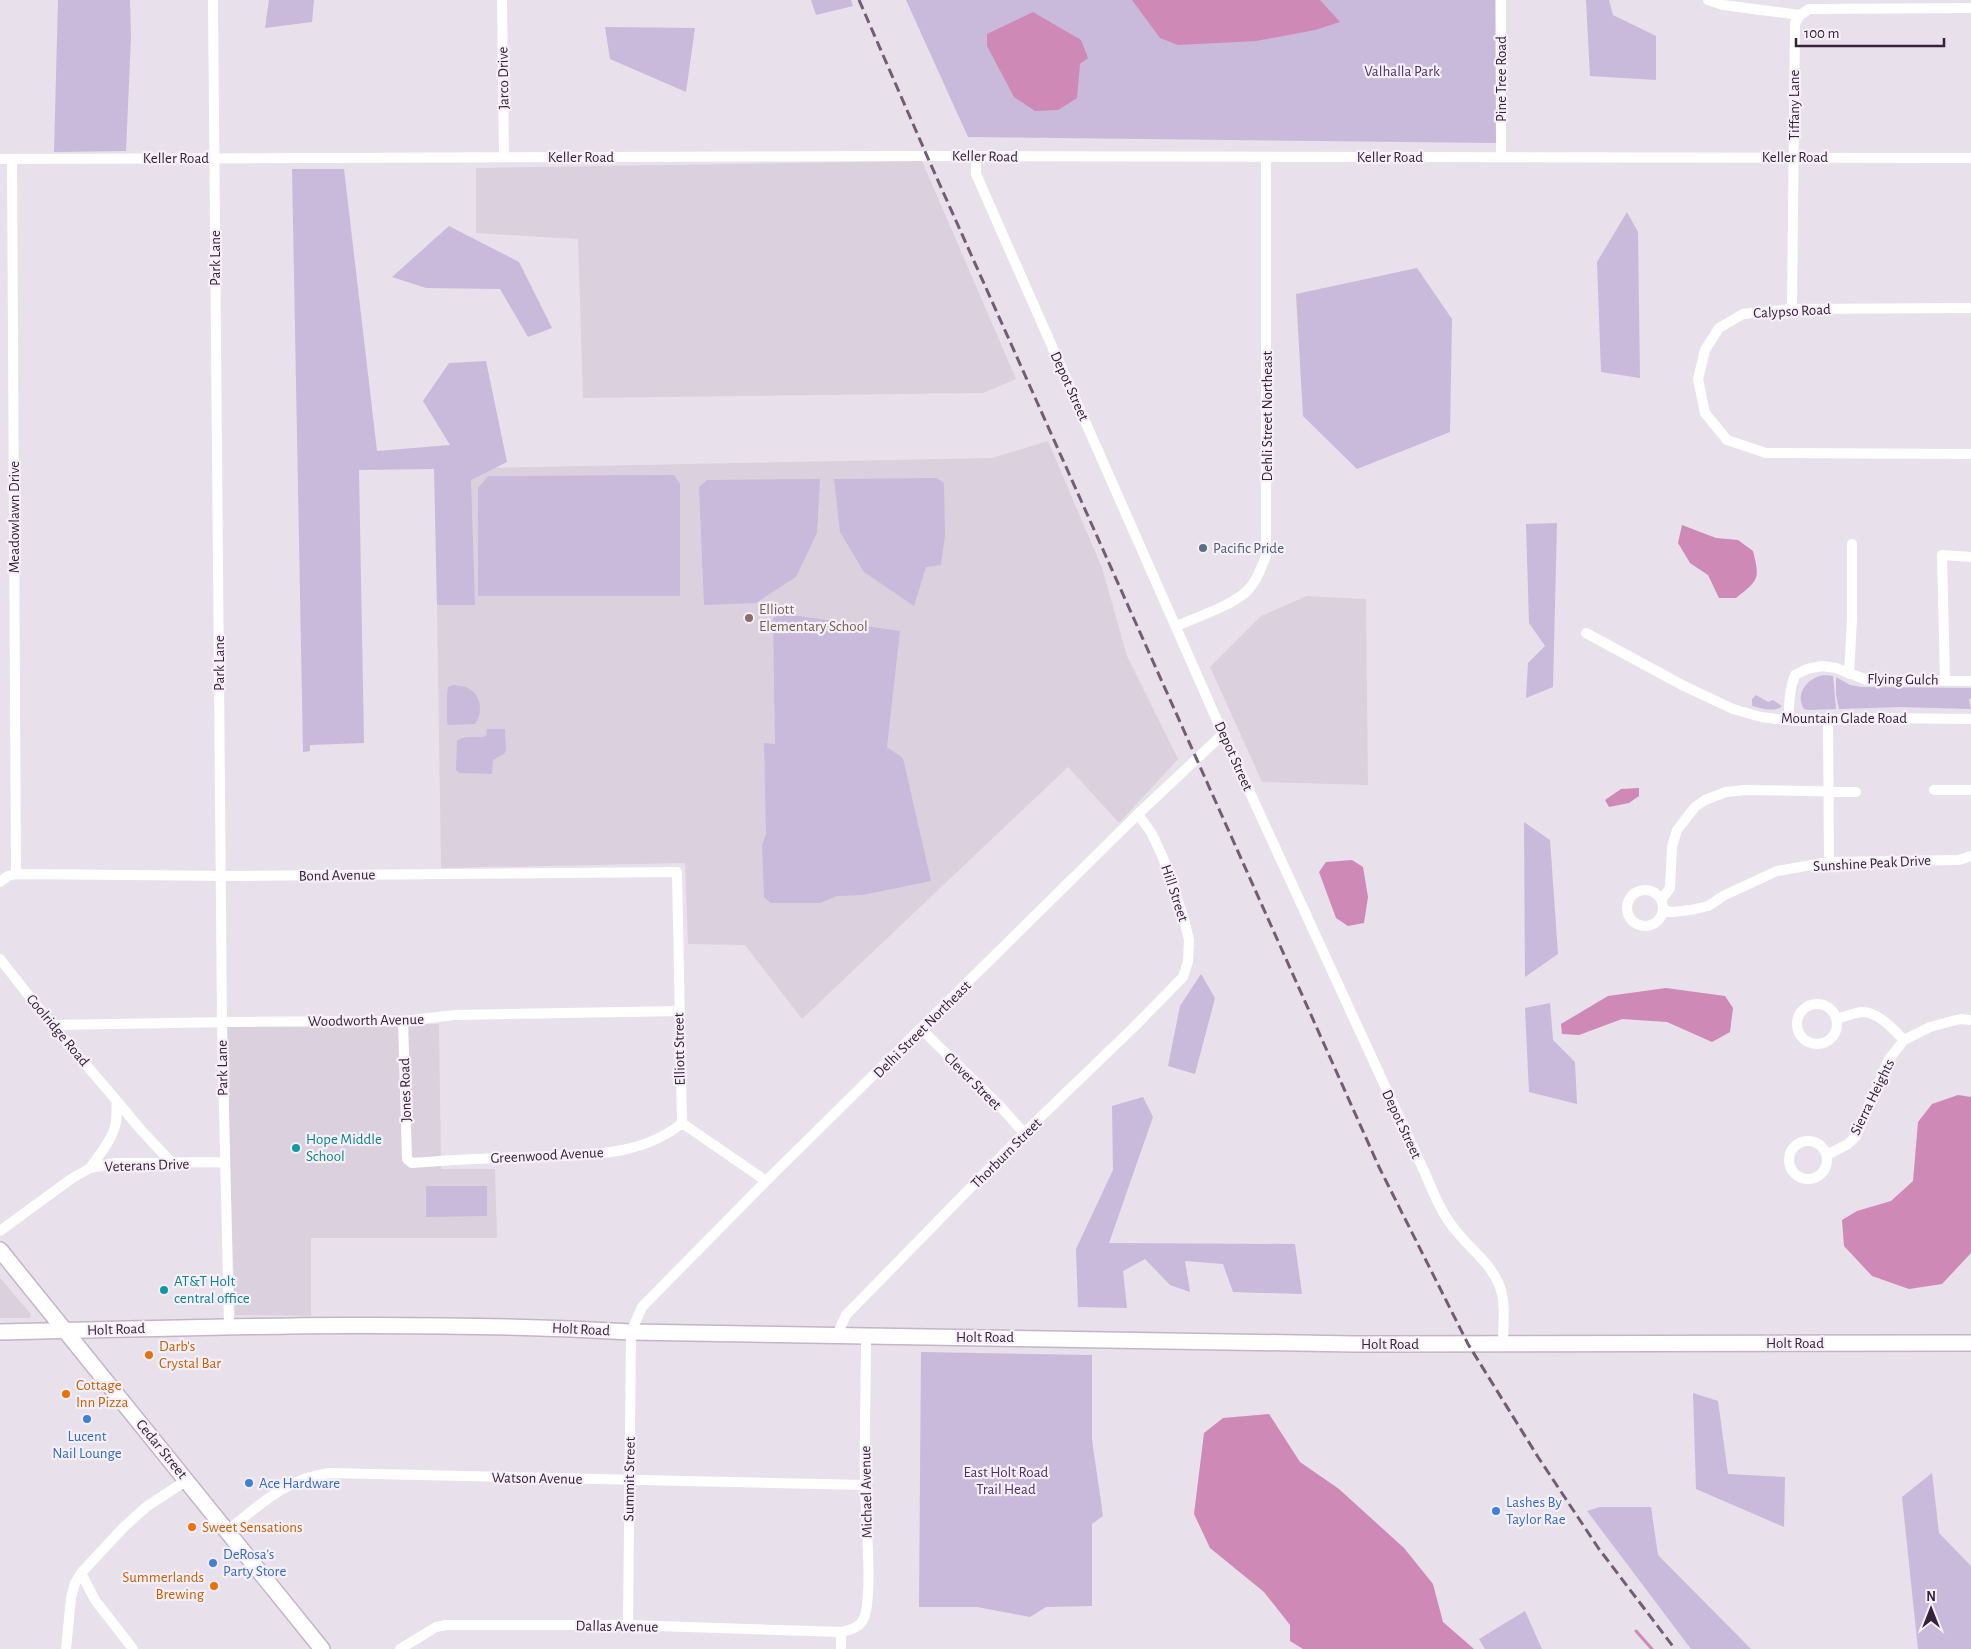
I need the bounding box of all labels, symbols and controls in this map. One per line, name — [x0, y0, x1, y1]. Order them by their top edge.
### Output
scale bar — [1796, 15, 1944, 47]
text: 100 m — [1804, 26, 1839, 41]
street label: Pine Tree Road — [1494, 36, 1509, 122]
street label: Jarco Drive — [495, 46, 512, 110]
park label: Valhalla Park — [1364, 64, 1440, 79]
street label: Tiffany Lane — [1787, 70, 1802, 140]
street label: Keller Road — [952, 148, 1018, 165]
street label: Keller Road — [548, 150, 614, 165]
street label: Keller Road — [1357, 150, 1423, 165]
street label: Keller Road — [1762, 150, 1828, 165]
street label: Keller Road — [143, 151, 209, 166]
street label: Park Lane — [208, 230, 223, 286]
street label: Calypso Road — [1753, 302, 1831, 321]
street label: Depot Street — [1048, 349, 1092, 423]
street label: Dehli Street Northeast — [1260, 350, 1275, 481]
street label: Meadowlawn Drive — [7, 461, 22, 573]
place label: Pacific Pride — [1213, 541, 1284, 556]
marker: Pacific Pride — [1197, 542, 1209, 554]
place label: Elliott Elementary School — [759, 602, 868, 634]
marker: Elliott Elementary School — [743, 612, 755, 624]
street label: Park Lane — [212, 635, 227, 691]
street label: Flying Gulch — [1867, 671, 1939, 688]
street label: Mountain Glade Road — [1781, 711, 1907, 726]
street label: Depot Street — [1212, 719, 1256, 793]
street label: Sunshine Peak Drive — [1813, 853, 1931, 874]
street label: Hill Street — [1158, 863, 1191, 924]
street label: Bond Avenue — [298, 867, 376, 884]
street label: Delhi Street Northeast — [871, 978, 974, 1081]
street label: Coolridge Road — [23, 992, 92, 1069]
street label: Woodworth Avenue — [308, 1012, 424, 1029]
street label: Elliott Street — [671, 1012, 688, 1086]
street label: Park Lane — [215, 1040, 230, 1096]
street label: Clever Street — [941, 1050, 1004, 1113]
street label: Jones Road — [397, 1057, 414, 1122]
street label: Sierra Heights — [1848, 1057, 1897, 1138]
street label: Depot Street — [1379, 1087, 1424, 1161]
street label: Thorburn Street — [968, 1115, 1045, 1191]
place label: Hope Middle School — [306, 1132, 382, 1164]
marker: Hope Middle School — [290, 1142, 302, 1154]
street label: Greenwood Avenue — [490, 1145, 604, 1166]
street label: Veterans Drive — [104, 1157, 190, 1174]
place label: AT&T Holt central office — [174, 1274, 250, 1306]
marker: AT&T Holt central office — [158, 1284, 170, 1296]
street label: Holt Road — [552, 1320, 611, 1339]
street label: Holt Road — [87, 1321, 146, 1338]
street label: Holt Road — [956, 1330, 1014, 1345]
street label: Holt Road — [1766, 1336, 1824, 1351]
street label: Holt Road — [1361, 1337, 1419, 1352]
place label: Darb's Crystal Bar — [159, 1339, 221, 1371]
marker: Darb's Crystal Bar — [143, 1349, 155, 1361]
place label: Cottage Inn Pizza — [76, 1378, 128, 1410]
marker: Cottage Inn Pizza — [60, 1388, 72, 1400]
marker: Lucent Nail Lounge — [81, 1413, 93, 1425]
street label: Cedar Street — [133, 1417, 190, 1482]
place label: Lucent Nail Lounge — [52, 1429, 122, 1461]
street label: Summit Street — [621, 1436, 638, 1521]
street label: Michael Avenue — [858, 1445, 875, 1539]
park label: East Holt Road Trail Head — [964, 1465, 1049, 1497]
street label: Watson Avenue — [491, 1470, 583, 1487]
place label: Ace Hardware — [259, 1476, 340, 1491]
marker: Ace Hardware — [243, 1477, 255, 1489]
place label: Lashes By Taylor Rae — [1506, 1495, 1566, 1527]
marker: Lashes By Taylor Rae — [1490, 1505, 1502, 1517]
place label: Sweet Sensations — [202, 1520, 303, 1535]
marker: Sweet Sensations — [186, 1521, 198, 1533]
place label: DeRosa's Party Store — [223, 1547, 286, 1579]
marker: DeRosa's Party Store — [207, 1557, 219, 1569]
place label: Summerlands Brewing — [122, 1570, 205, 1602]
marker: Summerlands Brewing — [208, 1580, 220, 1592]
north arrow — [1906, 1584, 1956, 1634]
text: N — [1926, 1590, 1936, 1604]
street label: Dallas Avenue — [576, 1618, 659, 1635]

